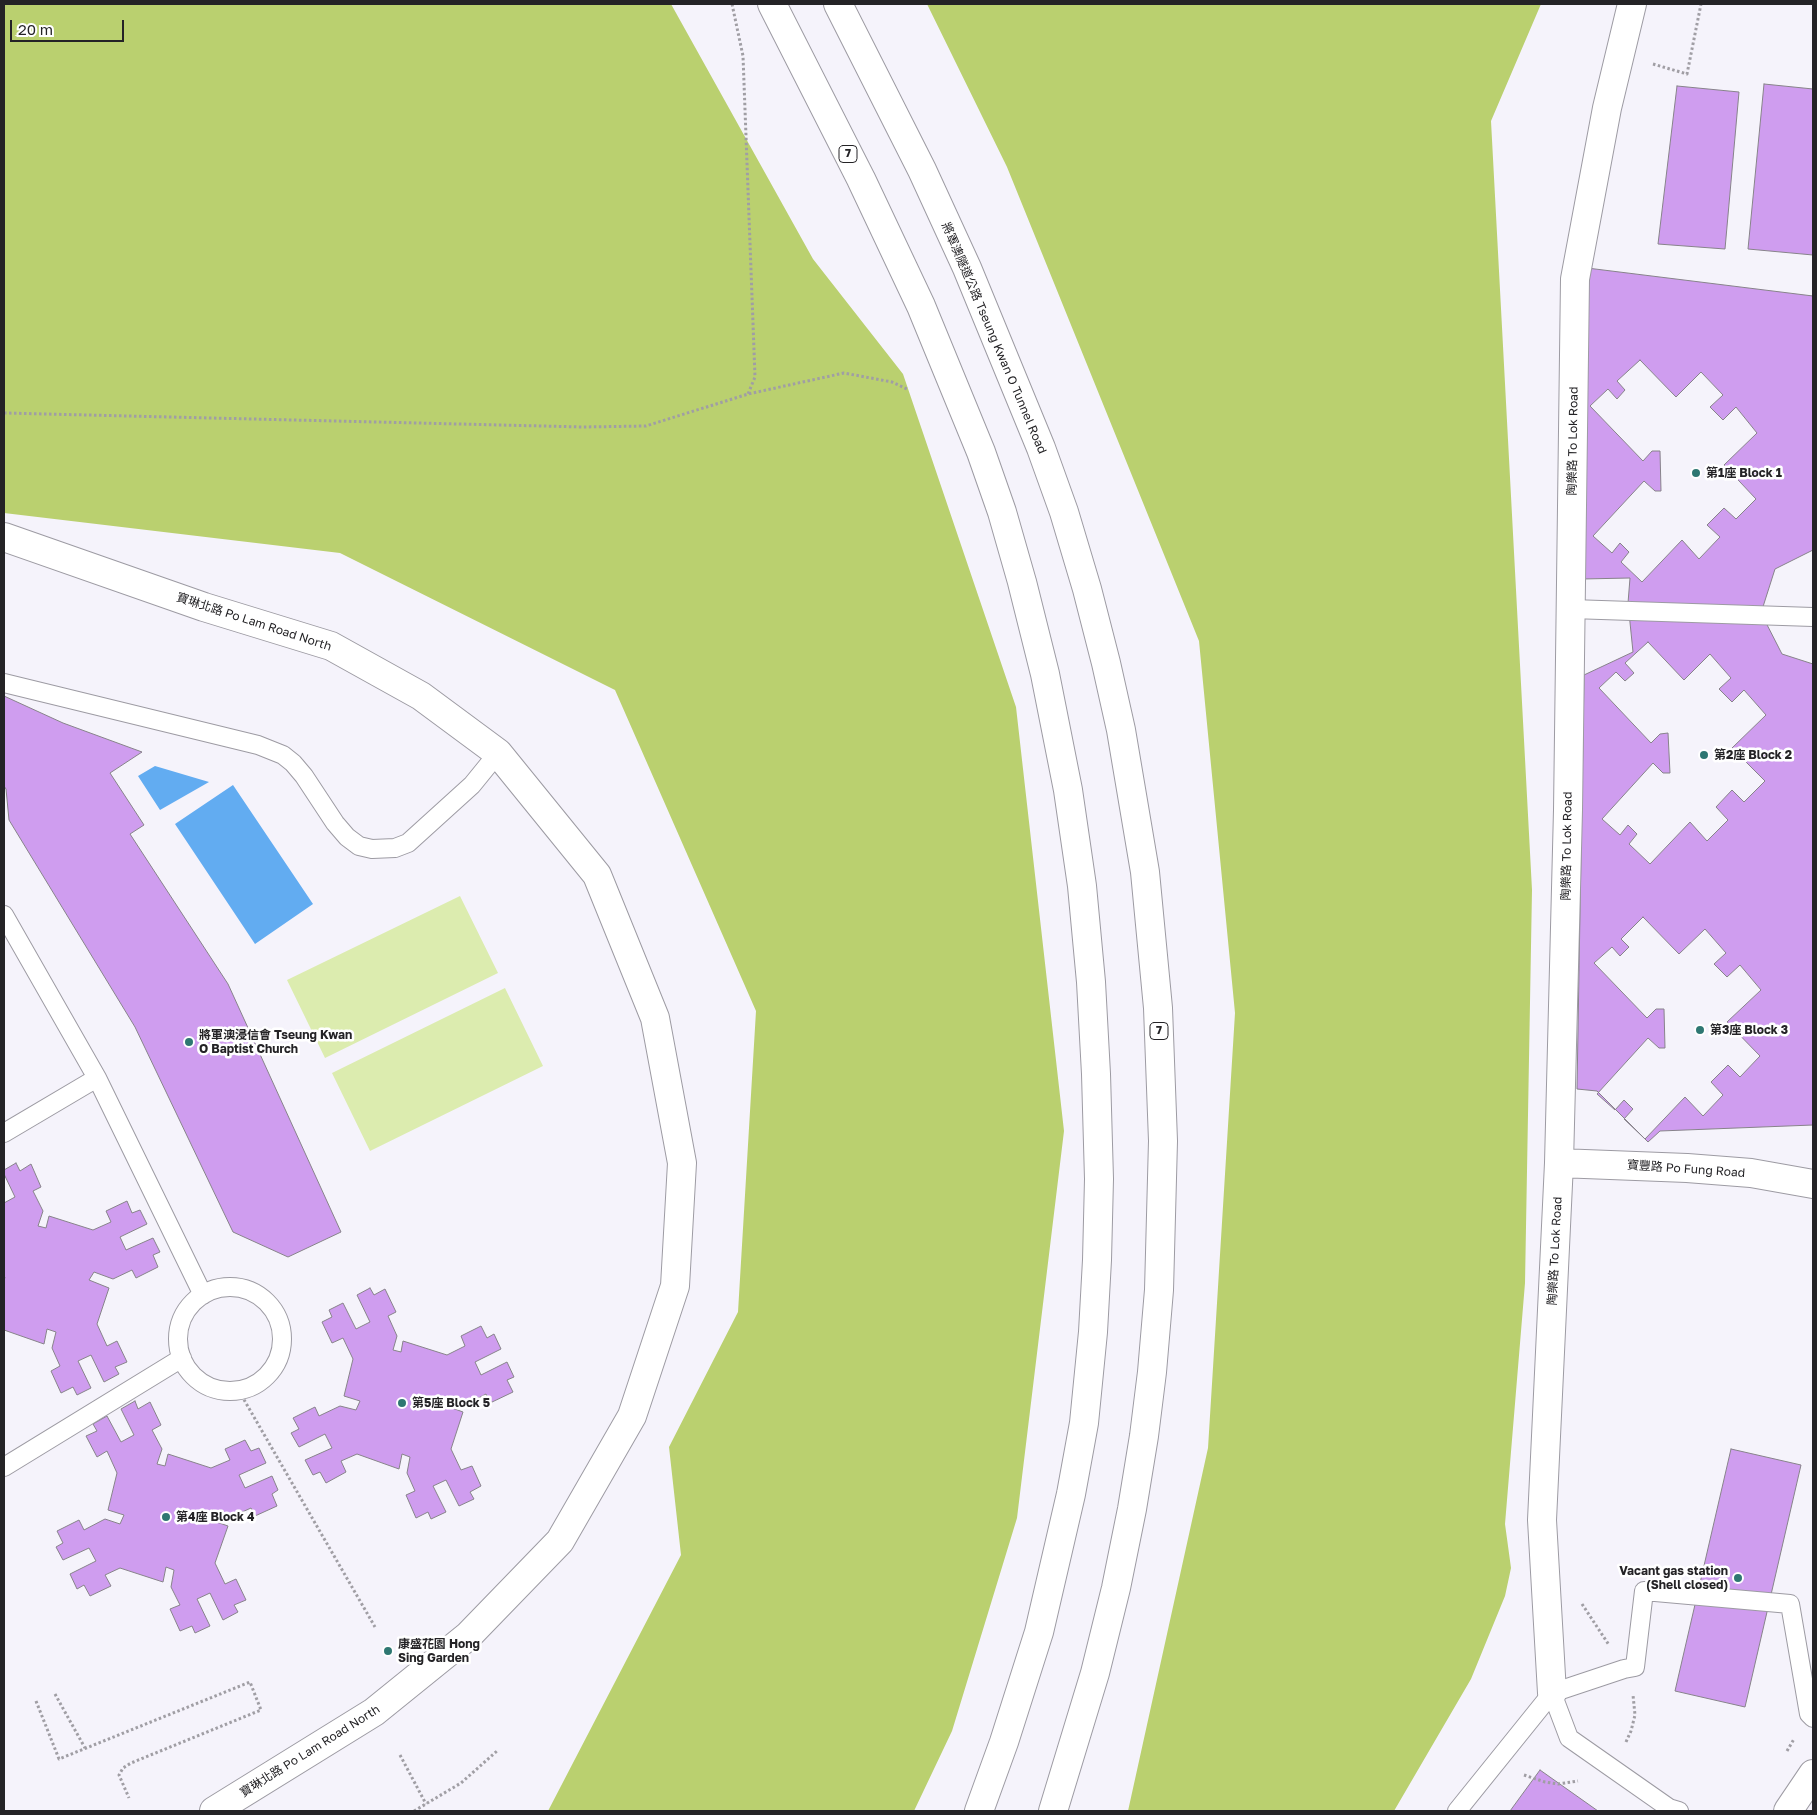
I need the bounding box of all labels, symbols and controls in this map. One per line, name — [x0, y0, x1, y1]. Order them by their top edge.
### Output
scale bar — [12, 10, 126, 42]
text: 20 m — [18, 20, 53, 38]
road number: 7 — [839, 146, 857, 162]
street label: 將軍澳隧道公路 Tseung Kwan O Tunnel Road — [939, 220, 1049, 456]
street label: 陶樂路 To Lok Road — [1565, 387, 1581, 495]
place label: 第1座 Block 1 — [1706, 466, 1782, 480]
marker: 第1座 Block 1 — [1690, 467, 1702, 479]
street label: 寶琳北路 Po Lam Road North — [175, 590, 333, 654]
place label: 第2座 Block 2 — [1714, 748, 1792, 762]
marker: 第2座 Block 2 — [1698, 749, 1710, 761]
street label: 陶樂路 To Lok Road — [1559, 792, 1575, 900]
road number: 7 — [1150, 1022, 1168, 1040]
place label: 第3座 Block 3 — [1710, 1023, 1788, 1037]
marker: 第3座 Block 3 — [1694, 1024, 1706, 1036]
place label: 將軍澳浸信會 Tseung Kwan O Baptist Church — [199, 1028, 352, 1056]
marker: 將軍澳浸信會 Tseung Kwan O Baptist Church — [183, 1036, 195, 1048]
street label: 寶豐路 Po Fung Road — [1626, 1158, 1746, 1180]
street label: 陶樂路 To Lok Road — [1545, 1196, 1565, 1306]
place label: 第5座 Block 5 — [412, 1396, 490, 1410]
marker: 第5座 Block 5 — [396, 1397, 408, 1409]
place label: 第4座 Block 4 — [176, 1510, 254, 1524]
marker: 第4座 Block 4 — [160, 1511, 172, 1523]
place label: Vacant gas station (Shell closed) — [1619, 1564, 1728, 1592]
marker: Vacant gas station (Shell closed) — [1732, 1572, 1744, 1584]
place label: 康盛花園 Hong Sing Garden — [398, 1637, 480, 1665]
marker: 康盛花園 Hong Sing Garden — [382, 1645, 394, 1657]
street label: 寶琳北路 Po Lam Road North — [237, 1702, 383, 1800]

